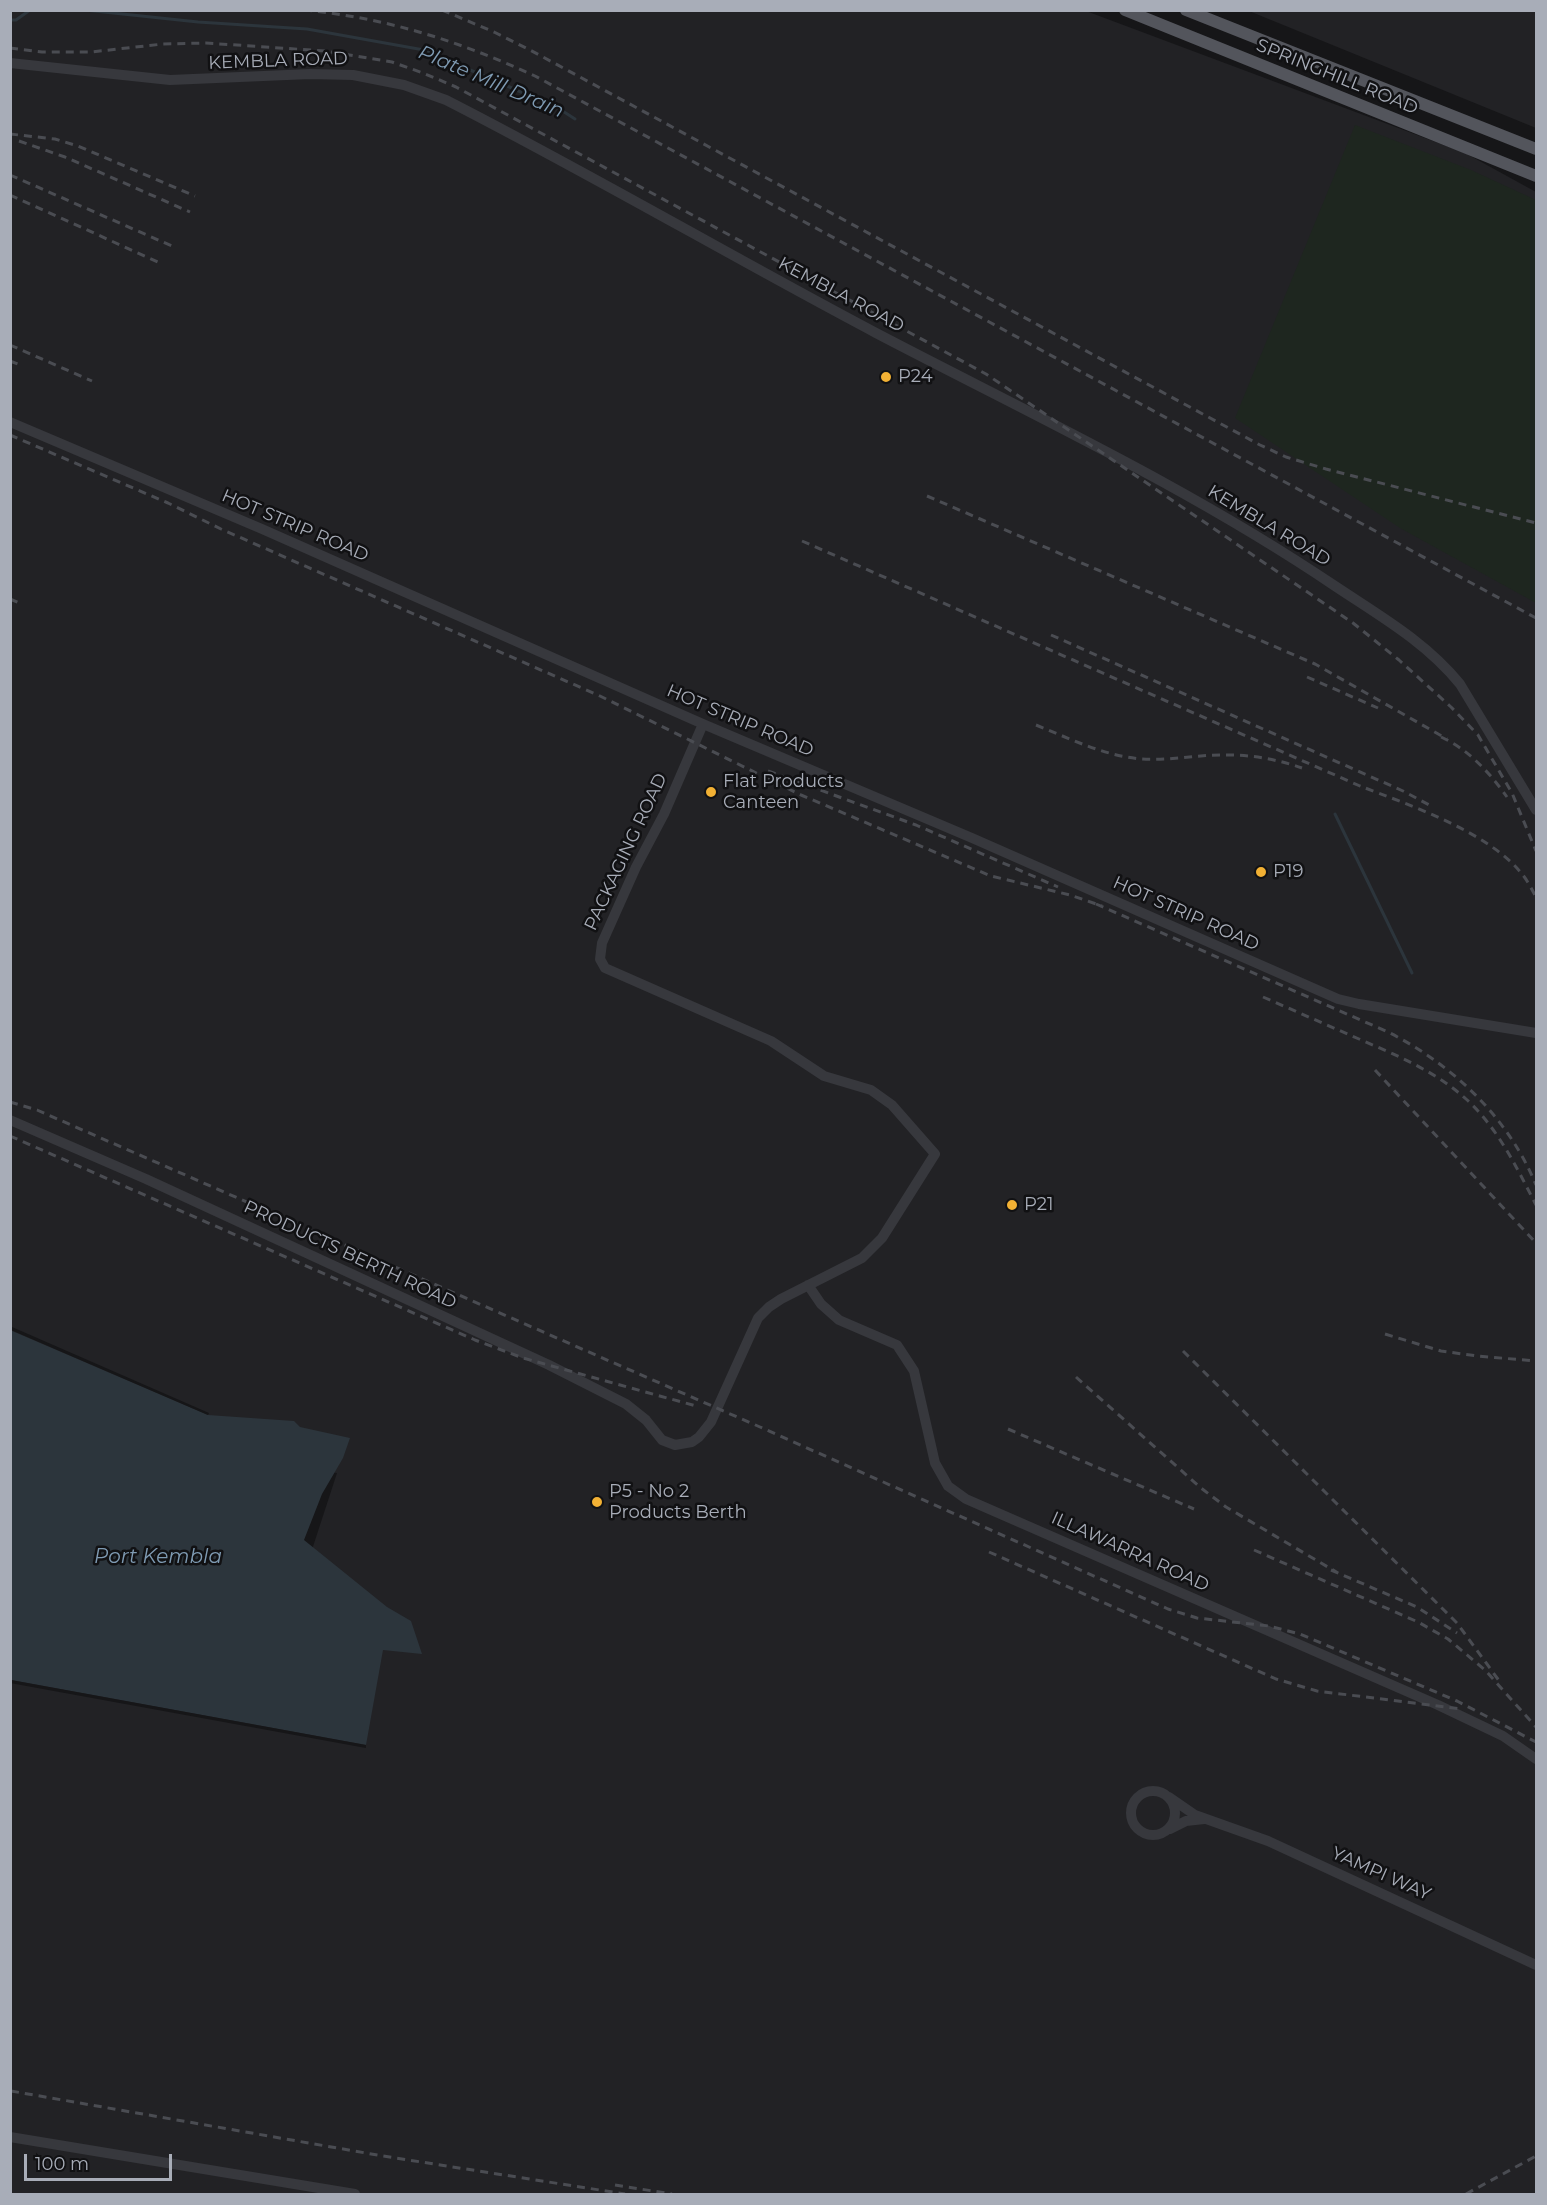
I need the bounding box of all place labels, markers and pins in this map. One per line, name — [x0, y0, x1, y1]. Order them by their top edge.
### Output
place label: P24 — [898, 366, 933, 388]
marker: P24 — [879, 370, 893, 384]
place label: Flat Products Canteen — [723, 771, 843, 814]
marker: Flat Products Canteen — [704, 785, 718, 799]
place label: P19 — [1273, 861, 1303, 883]
marker: P19 — [1254, 865, 1268, 879]
place label: P21 — [1024, 1194, 1054, 1216]
marker: P21 — [1005, 1198, 1019, 1212]
place label: P5 - No 2 Products Berth — [609, 1481, 747, 1524]
marker: P5 - No 2 Products Berth — [590, 1495, 604, 1509]

